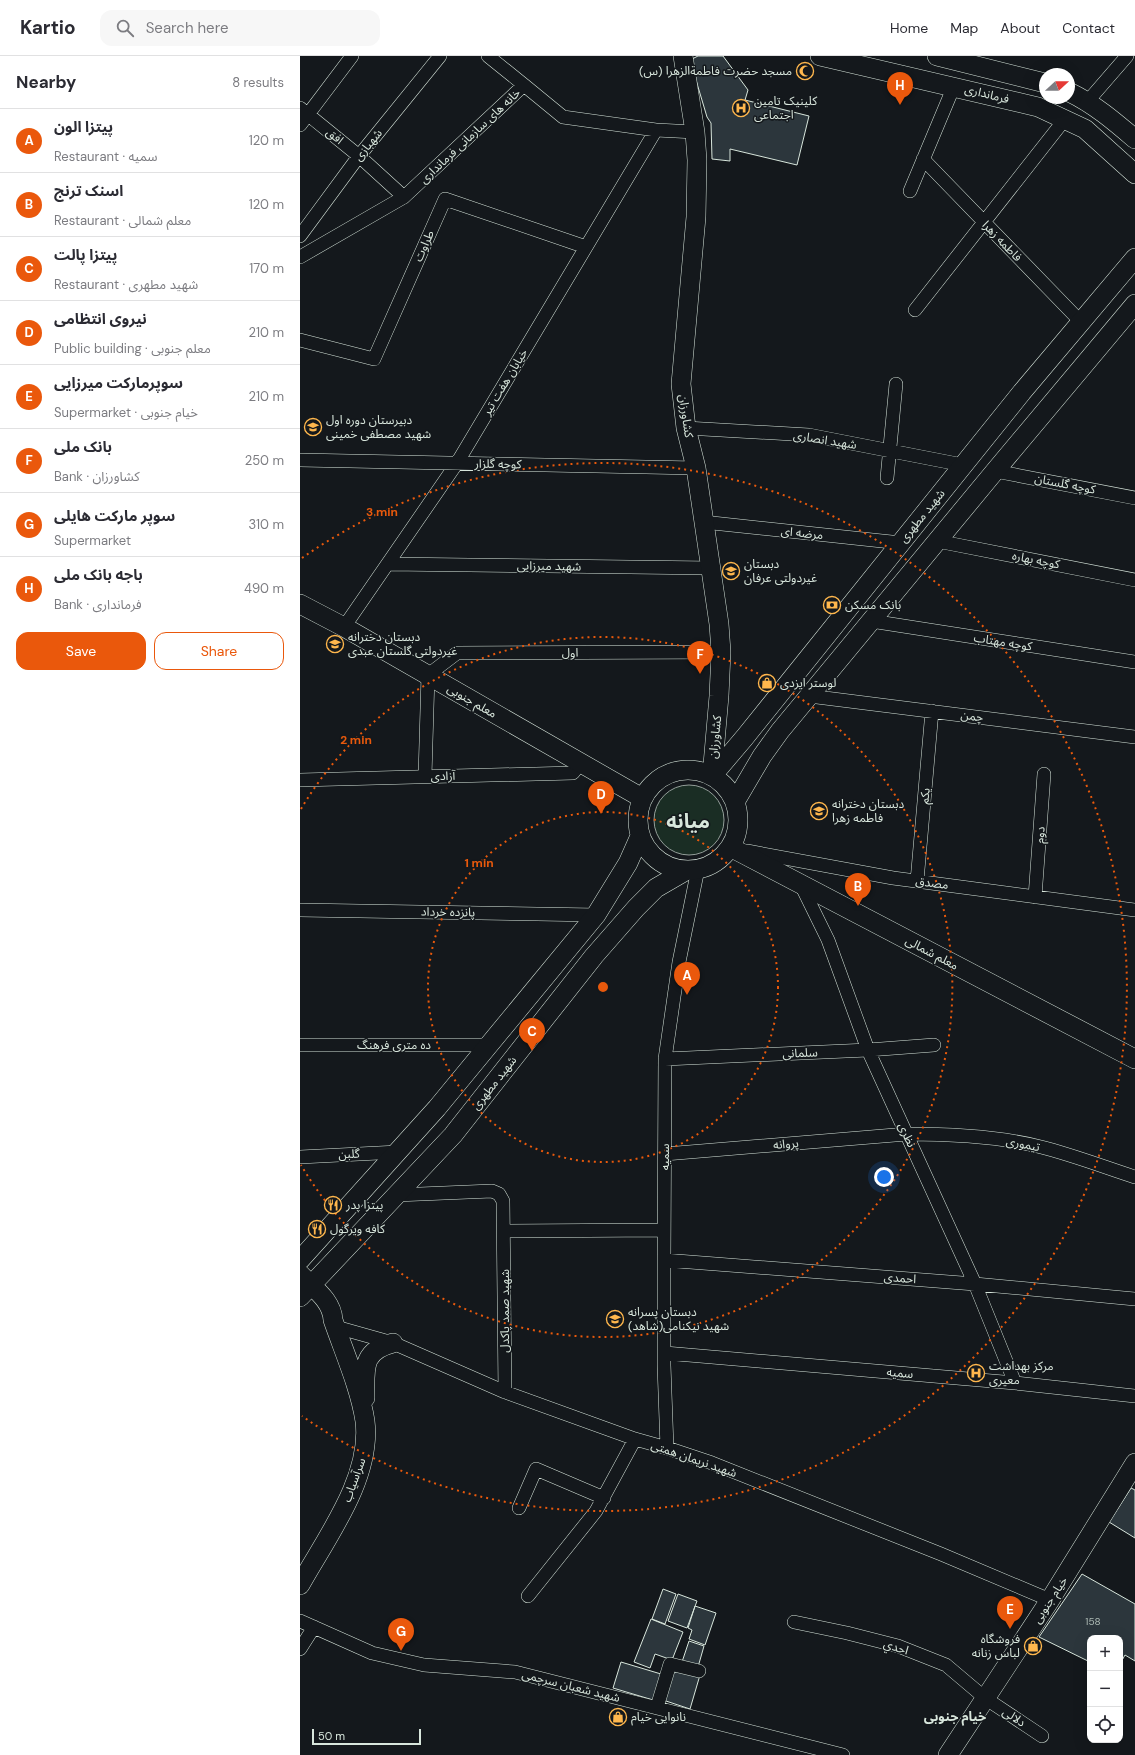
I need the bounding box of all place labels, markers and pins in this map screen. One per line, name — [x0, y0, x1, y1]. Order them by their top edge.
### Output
mosque icon: مسجد حضرت فاطمةالزهرا (س) — [795, 61, 815, 81]
place label: مسجد حضرت فاطمةالزهرا (س) — [639, 63, 792, 79]
pin: H — [887, 72, 913, 105]
place label: کلینیک تامین اجتماعی — [754, 93, 818, 123]
hospital icon: کلینیک تامین اجتماعی — [731, 98, 751, 118]
place label: دبیرستان دوره اول شهید مصطفی خمینی — [326, 412, 431, 442]
school or university icon: دبیرستان دوره اول شهید مصطفی خمینی — [303, 417, 323, 437]
place label: دبستان غیردولتی عرفان — [744, 556, 817, 586]
school or university icon: دبستان غیردولتی عرفان — [721, 561, 741, 581]
bank icon: بانک مسکن — [822, 595, 842, 615]
place label: بانک مسکن — [845, 597, 901, 613]
place label: دبستان دخترانه غیردولتی گلستان عبدی — [348, 629, 457, 659]
school or university icon: دبستان دخترانه غیردولتی گلستان عبدی — [325, 634, 345, 654]
pin: F — [687, 641, 713, 674]
shop icon: لوستر ایزدی — [757, 673, 777, 693]
place label: لوستر ایزدی — [780, 675, 836, 691]
pin: D — [588, 781, 614, 814]
place label: دبستان دخترانه فاطمه زهرا — [832, 796, 904, 826]
school or university icon: دبستان دخترانه فاطمه زهرا — [809, 801, 829, 821]
pin: B — [845, 873, 871, 906]
pin: A — [674, 962, 700, 995]
centre of rings — [596, 980, 610, 994]
pin: C — [519, 1018, 545, 1051]
restaurant icon: پیتزا پدر — [323, 1195, 343, 1215]
place label: پیتزا پدر — [345, 1197, 383, 1213]
restaurant icon: کافه ویرگول — [307, 1219, 327, 1239]
place label: کافه ویرگول — [330, 1221, 386, 1237]
place label: دبستان پسرانه شهید نیکنامی(شاهد) — [628, 1304, 729, 1334]
school or university icon: دبستان پسرانه شهید نیکنامی(شاهد) — [605, 1309, 625, 1329]
place label: مرکز بهداشت معیری — [989, 1358, 1054, 1388]
hospital icon: مرکز بهداشت معیری — [966, 1363, 986, 1383]
pin: E — [997, 1596, 1023, 1629]
pin: G — [388, 1618, 414, 1651]
place label: فروشگاه لباس زنانه — [972, 1631, 1020, 1661]
shop icon: فروشگاه لباس زنانه — [1023, 1636, 1043, 1656]
shop icon: نانوایی خیام — [608, 1707, 628, 1727]
place label: نانوایی خیام — [631, 1709, 686, 1726]

